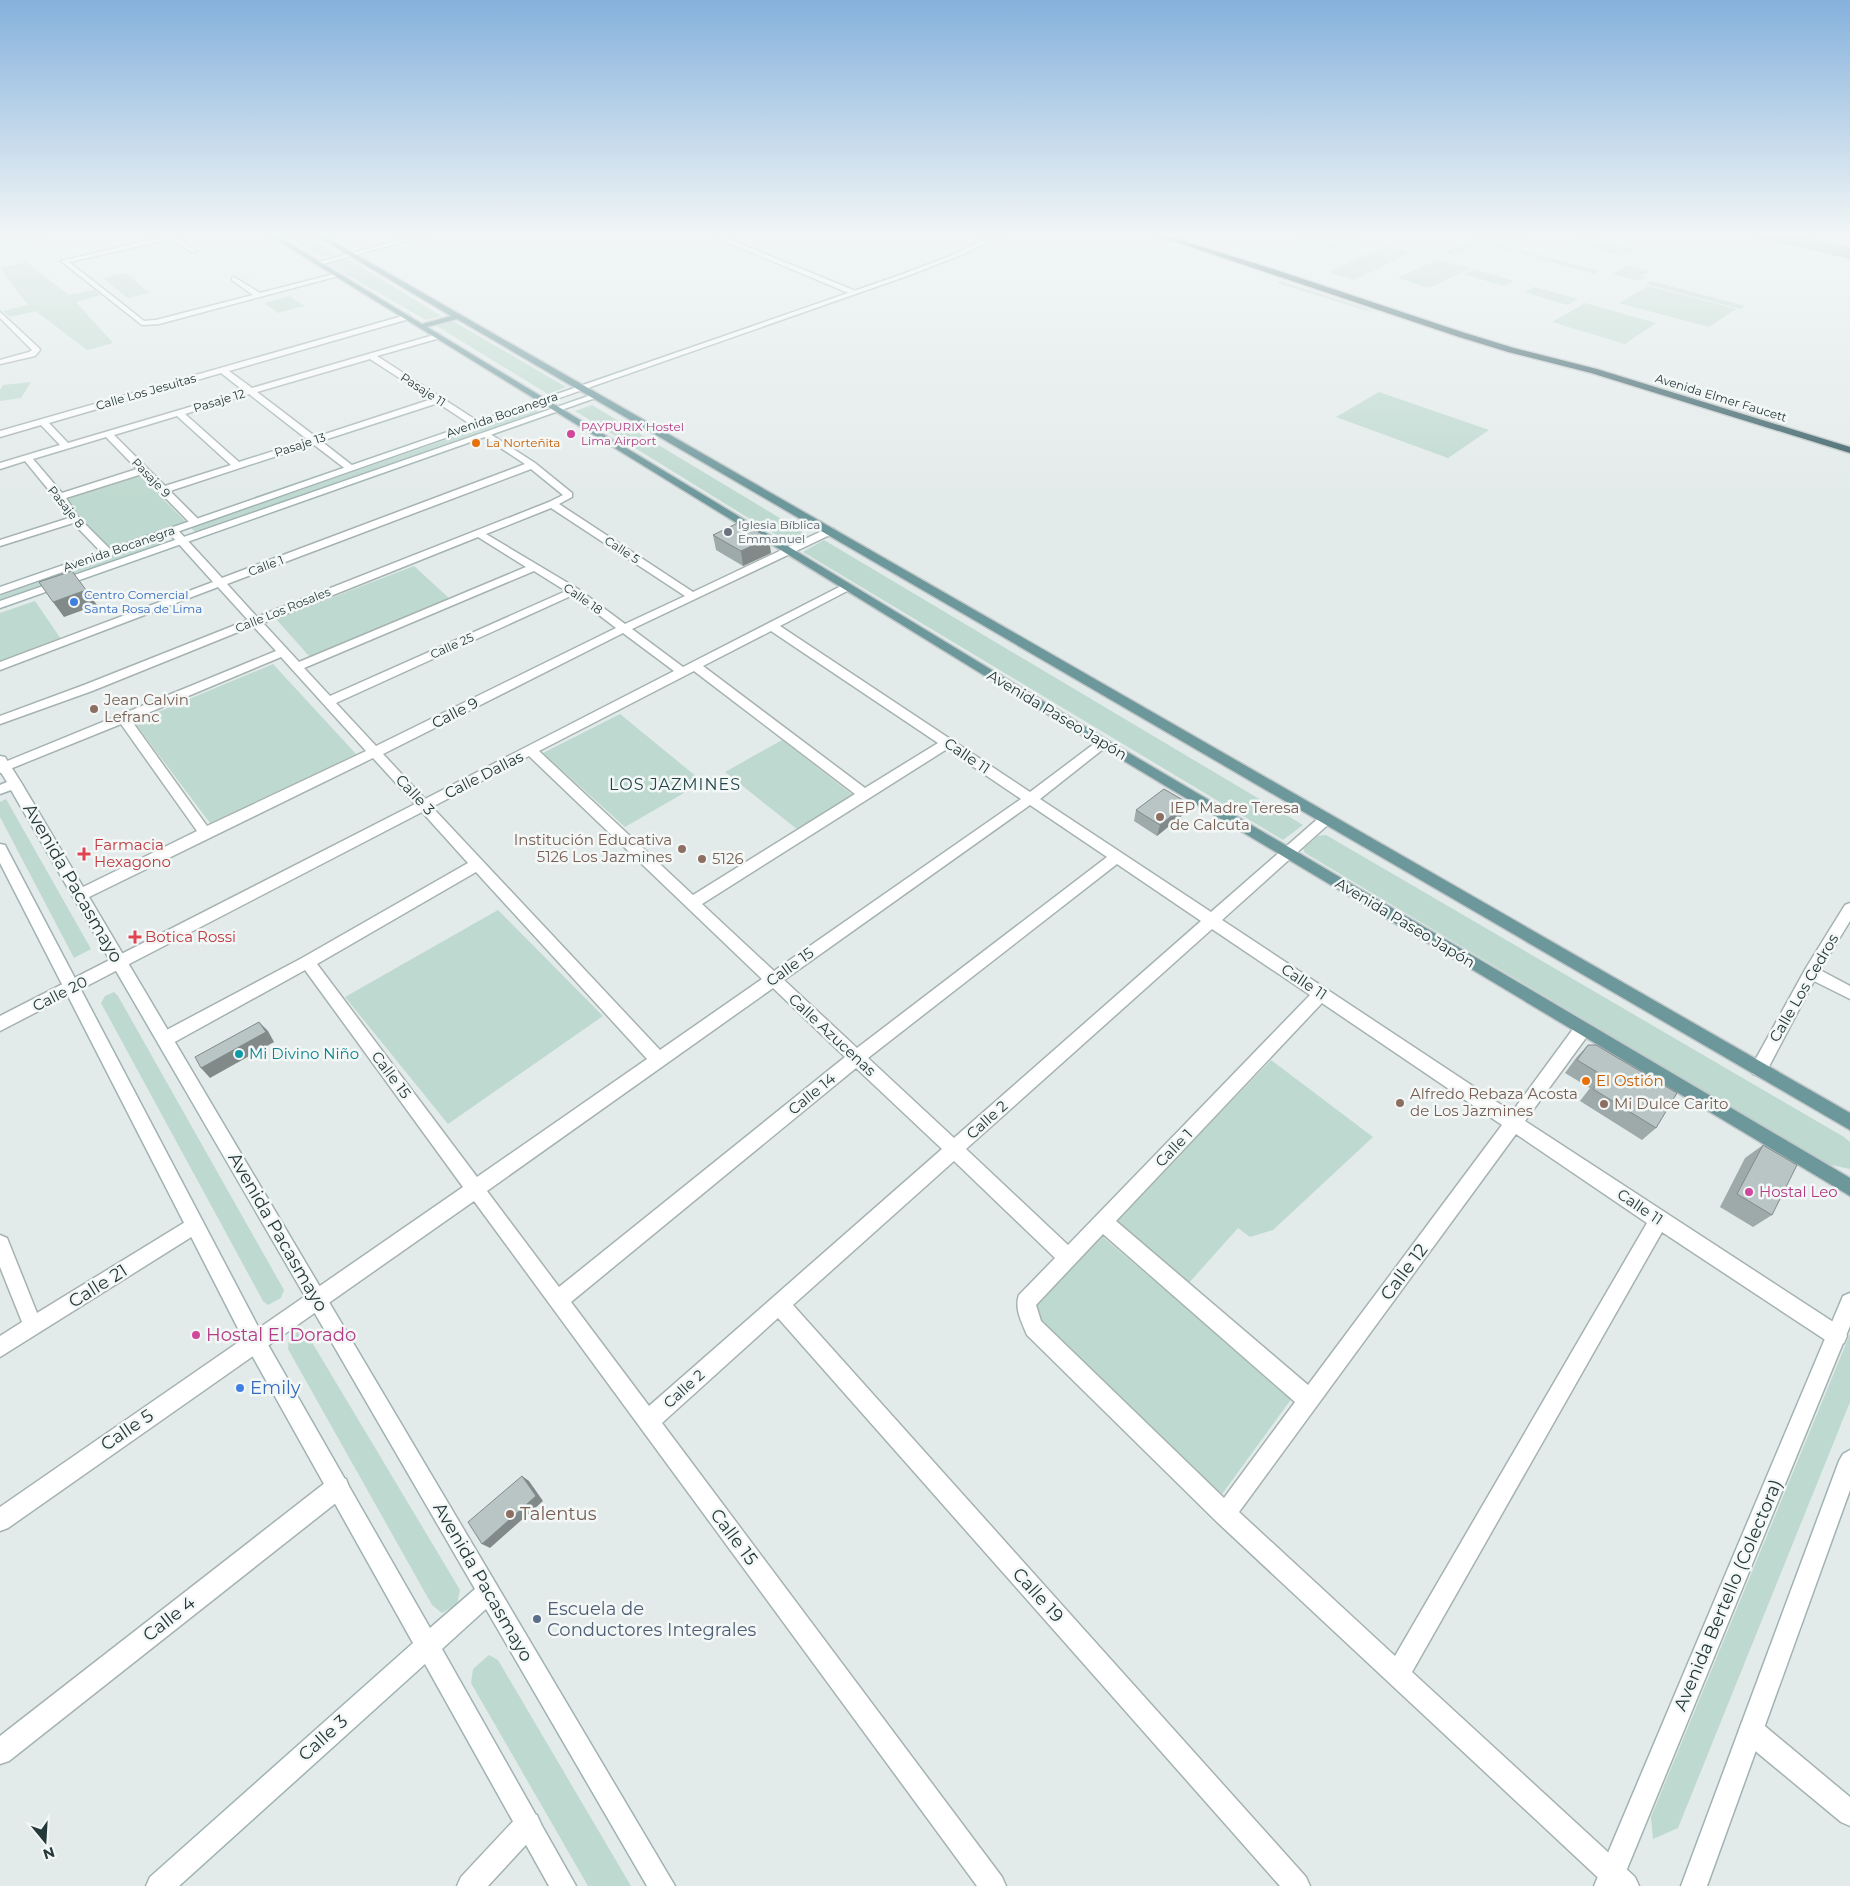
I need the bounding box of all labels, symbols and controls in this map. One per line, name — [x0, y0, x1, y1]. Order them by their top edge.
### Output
street label: Pasaje 11 — [398, 369, 449, 410]
street label: Calle Los Jesuitas — [94, 370, 198, 413]
street label: Avenida Elmer Faucett — [1654, 370, 1789, 425]
street label: Pasaje 12 — [191, 386, 247, 415]
street label: Avenida Bocanegra — [444, 388, 560, 441]
place label: PAYPURIX Hostel Lima Airport — [581, 419, 684, 448]
marker: PAYPURIX Hostel Lima Airport — [565, 428, 577, 440]
street label: Pasaje 13 — [272, 429, 328, 460]
place label: La Norteñita — [486, 435, 560, 450]
marker: La Norteñita — [470, 437, 482, 449]
street label: Pasaje 9 — [129, 455, 174, 501]
street label: Pasaje 8 — [45, 483, 88, 531]
place label: Iglesia Bíblica Emmanuel — [738, 517, 820, 546]
street label: Avenida Bocanegra — [61, 522, 177, 575]
marker: Iglesia Bíblica Emmanuel — [722, 526, 734, 538]
street label: Calle 5 — [602, 533, 643, 567]
street label: Calle 1 — [246, 552, 286, 579]
street label: Calle 18 — [561, 580, 606, 618]
street label: Calle Los Rosales — [233, 584, 333, 635]
place label: Centro Comercial Santa Rosa de Lima — [84, 587, 202, 616]
marker: Centro Comercial Santa Rosa de Lima — [68, 596, 80, 608]
street label: Calle 25 — [428, 629, 476, 662]
street label: Avenida Paseo Japón — [984, 665, 1131, 764]
place label: Jean Calvin Lefranc — [103, 690, 189, 726]
street label: Calle 9 — [428, 693, 481, 732]
marker: Jean Calvin Lefranc — [88, 703, 100, 715]
street label: Calle 11 — [941, 733, 994, 778]
street label: Calle Dallas — [441, 747, 526, 803]
street label: Calle 3 — [392, 770, 439, 819]
district label: LOS JAZMINES — [609, 775, 741, 794]
place label: IEP Madre Teresa de Calcuta — [1170, 798, 1299, 834]
street label: Avenida Pacasmayo — [18, 799, 128, 967]
marker: IEP Madre Teresa de Calcuta — [1154, 811, 1166, 823]
place label: Institución Educativa 5126 Los Jazmines — [514, 830, 672, 866]
place label: Farmacia Hexagono — [94, 835, 171, 871]
marker: Institución Educativa 5126 Los Jazmines — [676, 843, 688, 855]
marker: Farmacia Hexagono — [78, 848, 90, 860]
place label: 5126 — [712, 849, 744, 868]
marker: 5126 — [696, 853, 708, 865]
street label: Avenida Paseo Japón — [1332, 873, 1479, 972]
place label: Botica Rossi — [145, 927, 236, 946]
street label: Calle Los Cedros — [1765, 930, 1842, 1045]
marker: Botica Rossi — [129, 931, 141, 943]
street label: Calle 15 — [762, 943, 817, 990]
street label: Calle 11 — [1278, 959, 1331, 1004]
street label: Calle 20 — [29, 972, 90, 1015]
street label: Calle Azucenas — [785, 989, 880, 1080]
place label: Mi Divino Niño — [249, 1044, 359, 1063]
street label: Calle 15 — [367, 1047, 415, 1102]
marker: Mi Divino Niño — [233, 1048, 245, 1060]
street label: Calle 14 — [784, 1069, 839, 1119]
place label: El Ostión — [1596, 1071, 1664, 1090]
marker: El Ostión — [1580, 1075, 1592, 1087]
place label: Alfredo Rebaza Acosta de Los Jazmines — [1410, 1084, 1578, 1120]
place label: Mi Dulce Carito — [1614, 1094, 1728, 1113]
street label: Calle 2 — [962, 1096, 1011, 1143]
marker: Alfredo Rebaza Acosta de Los Jazmines — [1394, 1097, 1406, 1109]
marker: Mi Dulce Carito — [1598, 1098, 1610, 1110]
street label: Calle 1 — [1151, 1125, 1196, 1171]
street label: Avenida Pacasmayo — [223, 1148, 333, 1316]
place label: Hostal Leo — [1759, 1182, 1838, 1201]
street label: Calle 11 — [1614, 1184, 1667, 1229]
marker: Hostal Leo — [1743, 1186, 1755, 1198]
street label: Calle 12 — [1376, 1239, 1432, 1305]
street label: Calle 21 — [65, 1259, 131, 1313]
place label: Hostal El Dorado — [206, 1324, 356, 1346]
marker: Hostal El Dorado — [190, 1329, 202, 1341]
street label: Calle 2 — [659, 1365, 708, 1412]
place label: Emily — [250, 1377, 301, 1399]
marker: Emily — [234, 1382, 246, 1394]
street label: Calle 5 — [97, 1404, 157, 1456]
street label: Avenida Bertello (Colectora) — [1669, 1476, 1787, 1714]
street label: Avenida Pacasmayo — [428, 1498, 538, 1666]
place label: Talentus — [520, 1503, 597, 1525]
street label: Calle 15 — [706, 1504, 762, 1570]
marker: Talentus — [504, 1508, 516, 1520]
street label: Calle 19 — [1008, 1563, 1068, 1627]
street label: Calle 4 — [138, 1592, 200, 1646]
place label: Escuela de Conductores Integrales — [547, 1598, 757, 1641]
marker: Escuela de Conductores Integrales — [531, 1613, 543, 1625]
street label: Calle 3 — [294, 1710, 352, 1766]
north arrow — [20, 1816, 70, 1866]
text: N — [41, 1843, 57, 1864]

